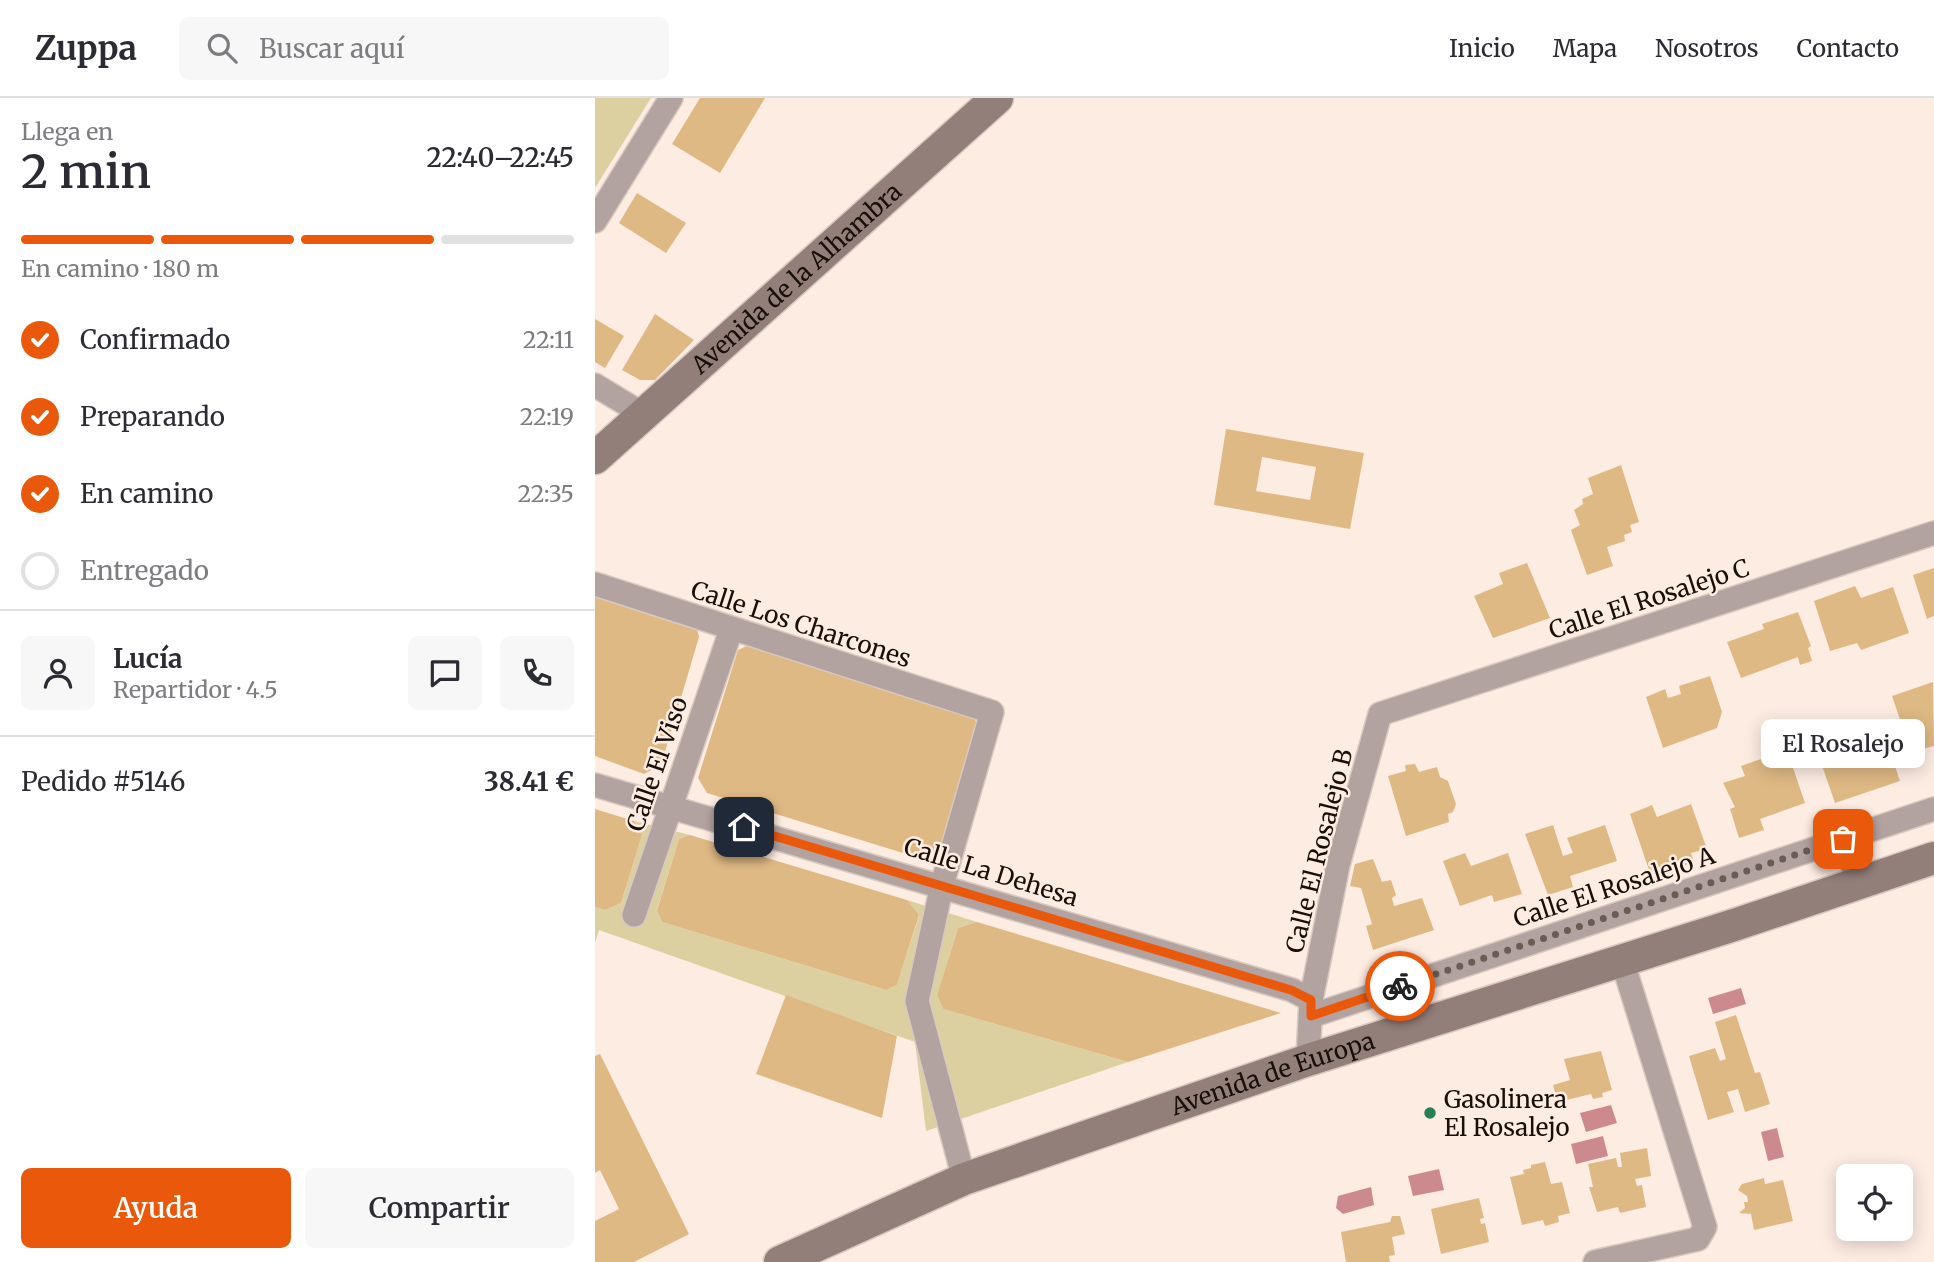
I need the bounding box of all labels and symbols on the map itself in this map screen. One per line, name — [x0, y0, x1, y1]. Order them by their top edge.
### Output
street label: Avenida de la Alhambra — [684, 176, 908, 381]
street label: Calle El Rosalejo C — [1545, 552, 1753, 646]
street label: Calle Los Charcones — [687, 574, 915, 674]
street label: Calle El Viso — [620, 693, 694, 835]
callout: El Rosalejo — [1761, 720, 1925, 769]
street label: Calle El Rosalejo B — [1279, 746, 1359, 956]
pin — [714, 797, 774, 857]
pin — [1813, 809, 1873, 869]
street label: Calle La Dehesa — [900, 831, 1082, 913]
street label: Calle El Rosalejo A — [1509, 839, 1720, 934]
courier — [1365, 951, 1435, 1021]
street label: Avenida de Europa — [1165, 1024, 1378, 1122]
place label: Gasolinera El Rosalejo — [1444, 1084, 1570, 1143]
marker: Gasolinera El Rosalejo — [1422, 1105, 1438, 1121]

